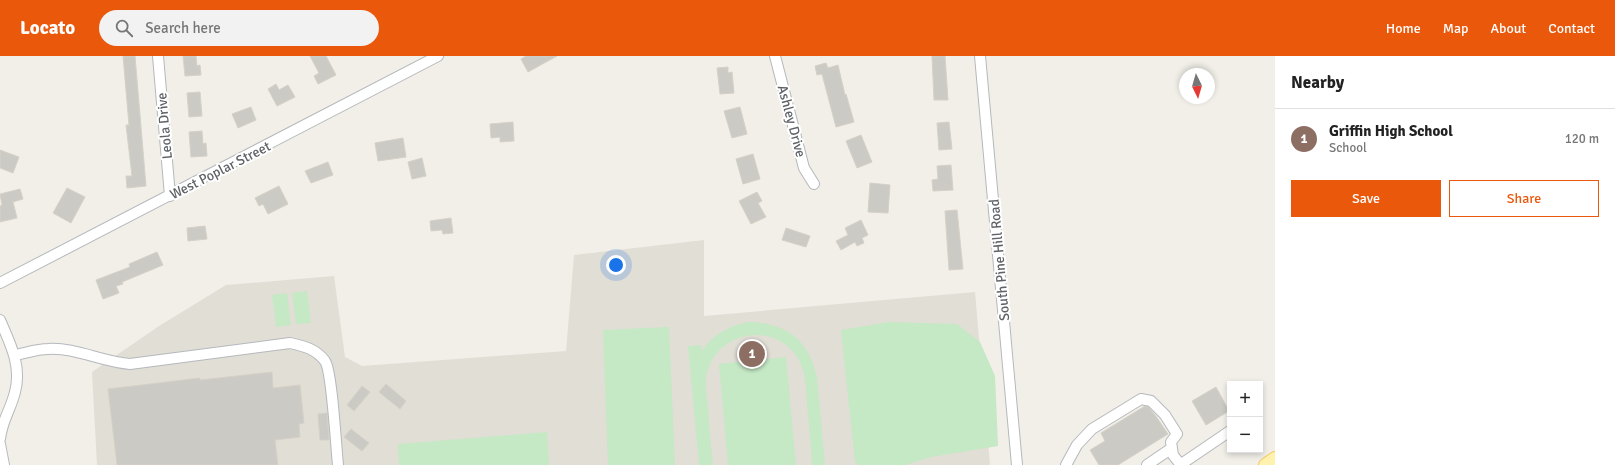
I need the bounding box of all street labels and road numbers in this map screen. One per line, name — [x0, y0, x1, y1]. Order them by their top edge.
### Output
street label: Ashley Drive — [774, 83, 809, 159]
street label: Leola Drive — [153, 92, 176, 160]
street label: West Poplar Street — [167, 138, 273, 203]
street label: South Pine Hill Road — [986, 198, 1013, 322]

